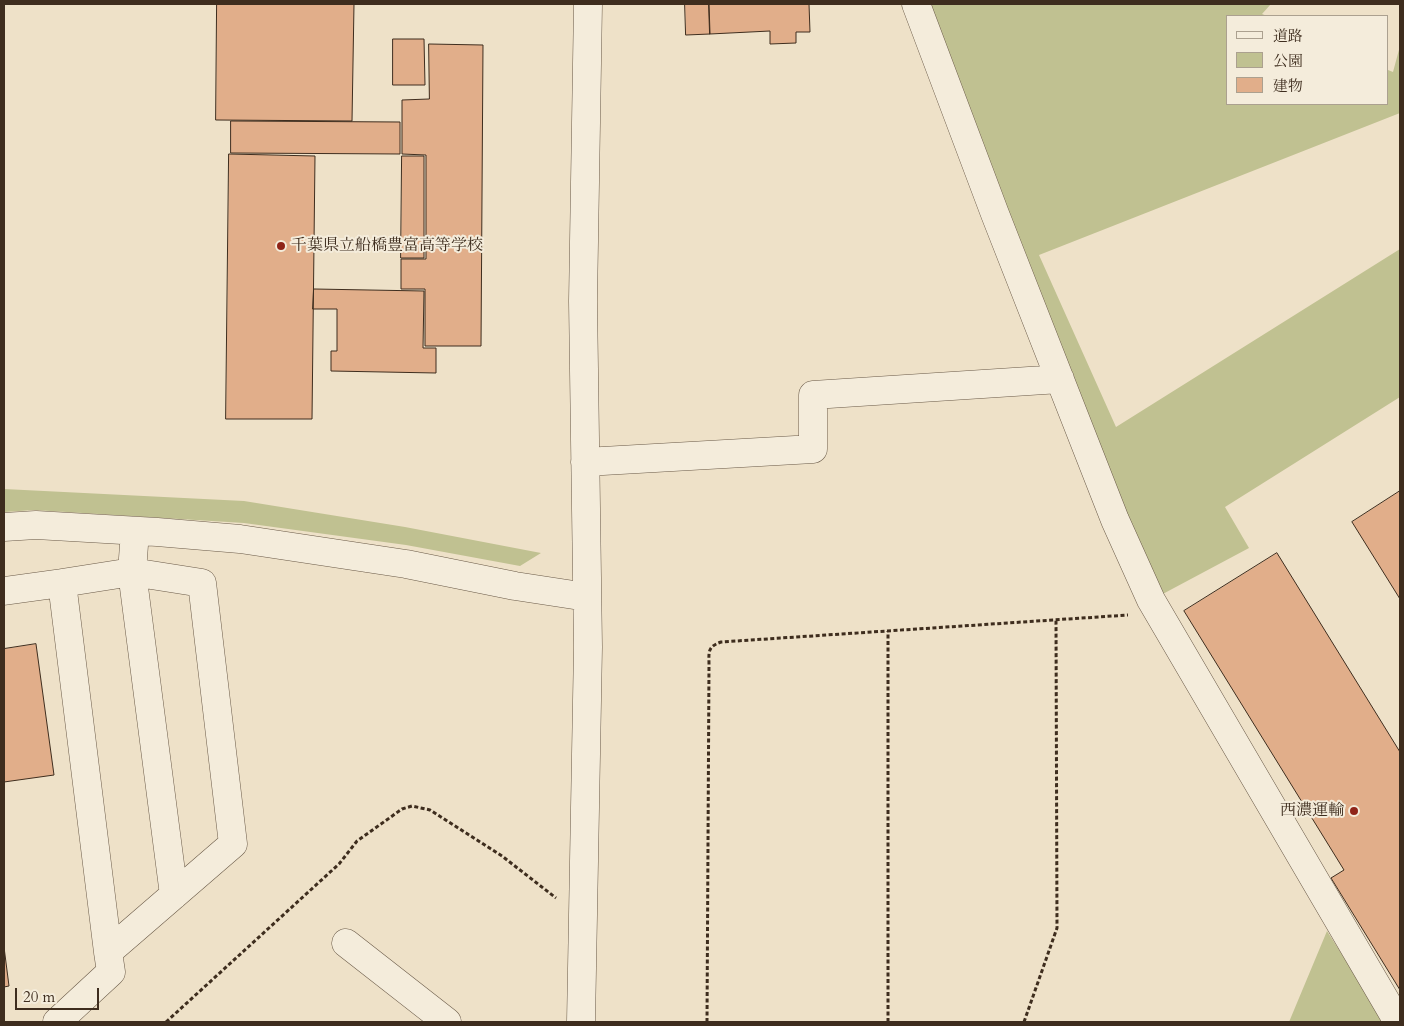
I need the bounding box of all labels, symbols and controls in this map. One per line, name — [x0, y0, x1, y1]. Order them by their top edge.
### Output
legend — [1226, 15, 1389, 105]
text: 道路 — [1273, 26, 1303, 46]
text: 公園 — [1273, 51, 1303, 71]
text: 建物 — [1273, 76, 1303, 96]
place label: 千葉県立船橋豊富高等学校 — [291, 236, 483, 256]
marker: 千葉県立船橋豊富高等学校 — [275, 240, 287, 252]
place label: 西濃運輸 — [1280, 801, 1344, 821]
marker: 西濃運輸 — [1348, 805, 1360, 817]
scale bar — [18, 978, 101, 1010]
text: 20 m — [23, 987, 55, 1007]

